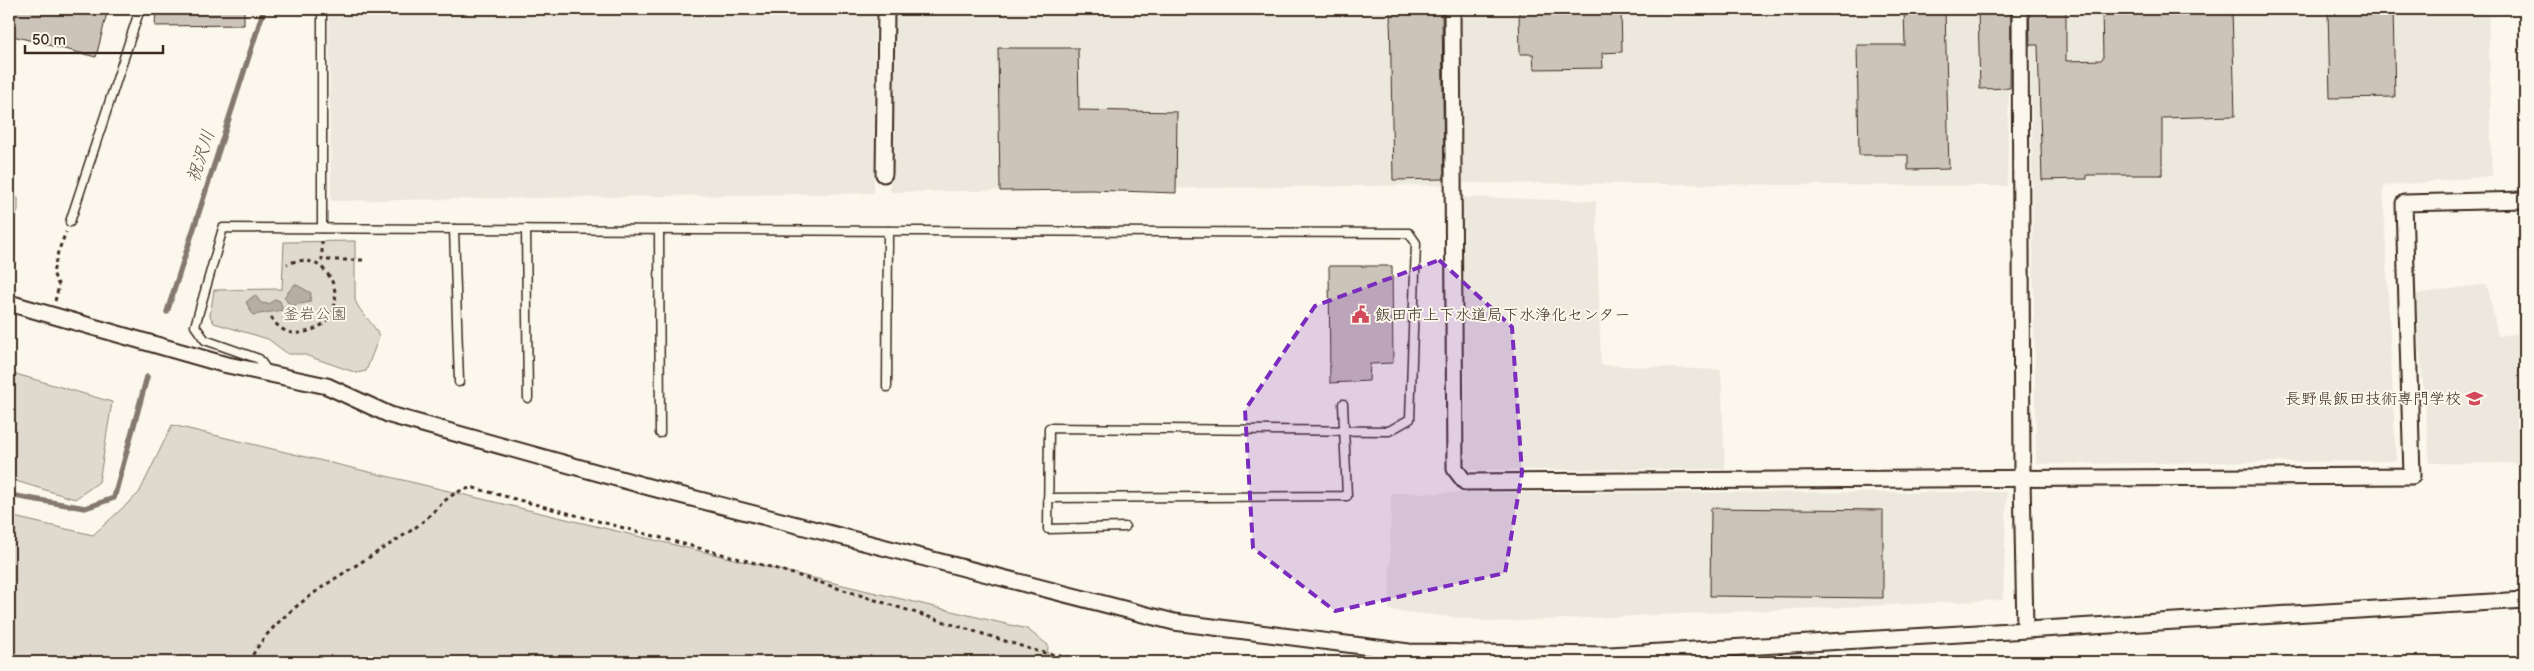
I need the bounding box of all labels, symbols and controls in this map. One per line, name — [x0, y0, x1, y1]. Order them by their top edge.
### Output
scale bar — [25, 22, 162, 54]
text: 50 m — [32, 31, 66, 50]
water label: 祝沢川 — [183, 127, 219, 185]
park label: 釜岩公園 — [283, 305, 347, 324]
public building icon: 飯田市上下水道局下水浄化センター — [1351, 305, 1371, 325]
place label: 飯田市上下水道局下水浄化センター — [1375, 306, 1630, 325]
school or university icon: 長野県飯田技術専門学校 — [2465, 389, 2485, 409]
place label: 長野県飯田技術専門学校 — [2285, 390, 2461, 409]

